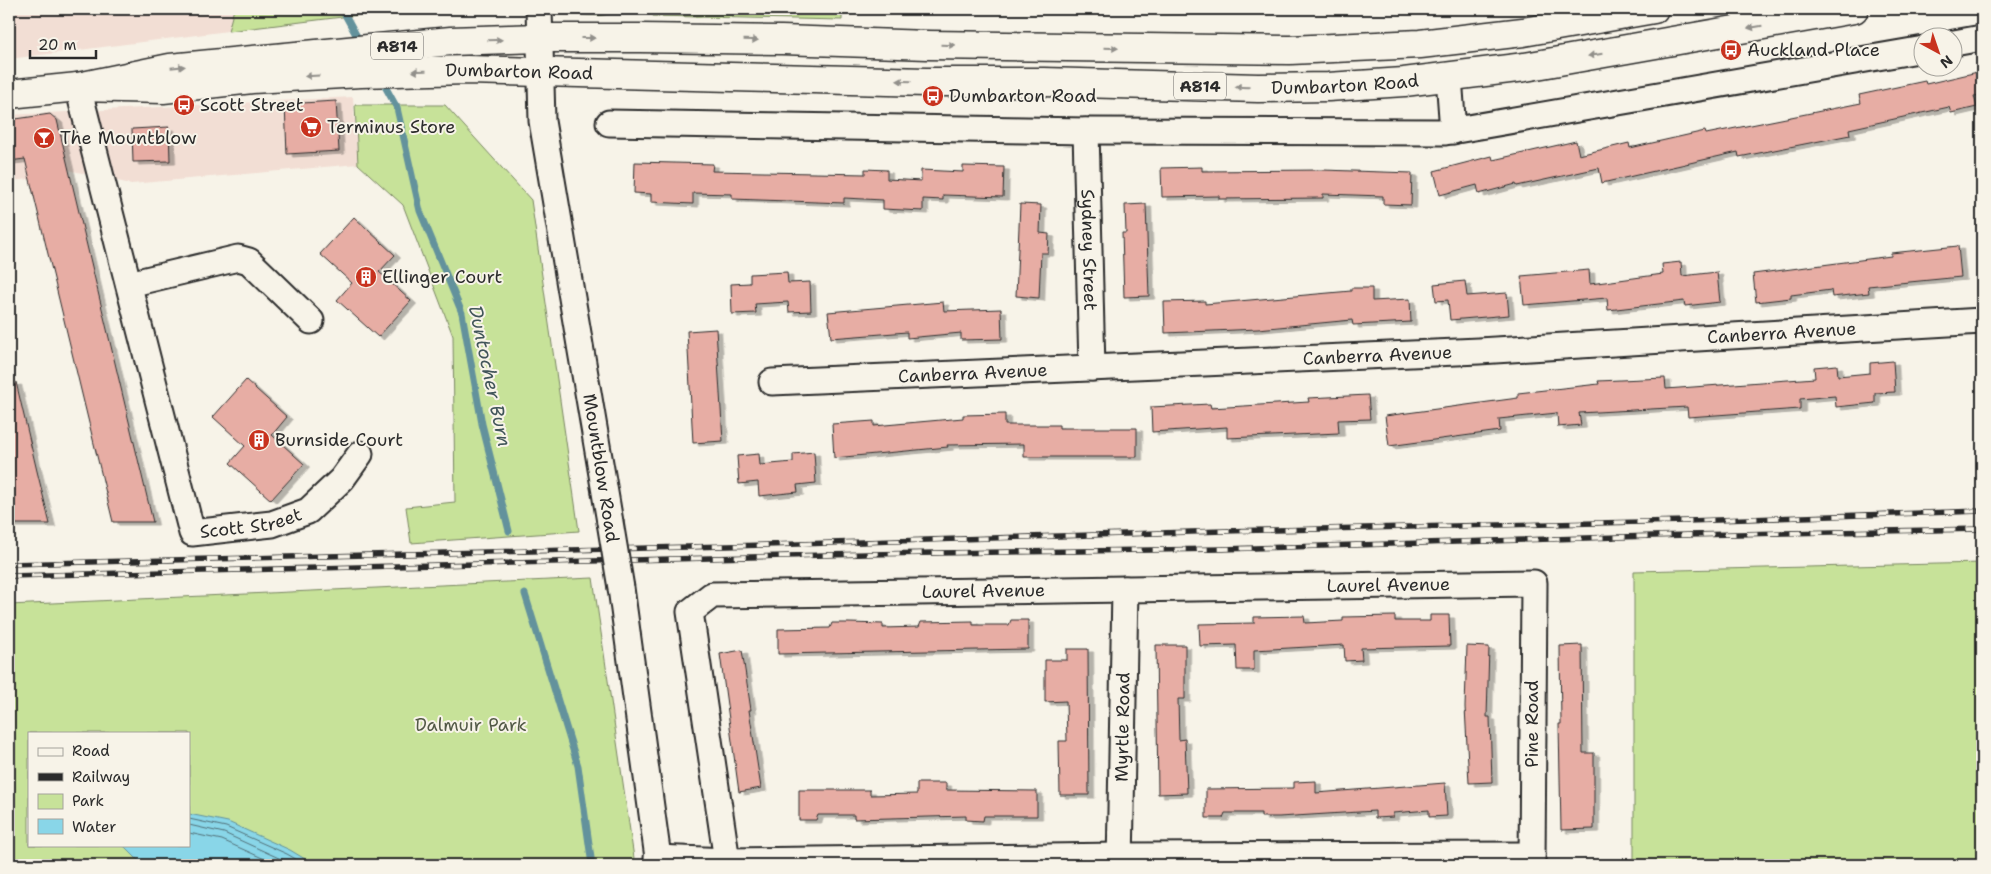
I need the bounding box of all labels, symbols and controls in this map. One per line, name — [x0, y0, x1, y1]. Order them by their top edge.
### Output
one-way arrow — [1746, 23, 1762, 31]
scale bar — [30, 28, 96, 60]
north arrow — [1914, 28, 1964, 78]
road number: A814 — [371, 32, 423, 59]
one-way arrow — [581, 34, 597, 42]
text: 20 m — [38, 35, 77, 55]
one-way arrow — [488, 35, 504, 43]
one-way arrow — [743, 36, 759, 44]
bus stop icon: Auckland Place — [1719, 38, 1743, 62]
place label: Auckland Place — [1747, 38, 1880, 62]
one-way arrow — [941, 42, 957, 50]
one-way arrow — [1103, 44, 1119, 52]
text: N — [1936, 51, 1956, 72]
one-way arrow — [1586, 52, 1602, 60]
street label: Dumbarton Road — [445, 58, 593, 85]
one-way arrow — [170, 63, 186, 71]
one-way arrow — [410, 68, 426, 76]
street label: Dumbarton Road — [1271, 68, 1420, 100]
one-way arrow — [304, 72, 320, 80]
road number: A814 — [1174, 72, 1226, 100]
one-way arrow — [896, 77, 912, 85]
one-way arrow — [1234, 83, 1250, 91]
bus stop icon: Dumbarton Road — [921, 84, 945, 108]
place label: Dumbarton Road — [949, 84, 1097, 108]
bus stop icon: Scott Street — [172, 93, 196, 117]
place label: Scott Street — [200, 93, 304, 117]
supermarket icon: Terminus Store — [299, 115, 323, 139]
place label: Terminus Store — [327, 115, 456, 139]
bar icon: The Mountblow — [32, 126, 56, 150]
place label: The Mountblow — [60, 126, 197, 150]
street label: Sydney Street — [1075, 189, 1103, 311]
building icon: Ellinger Court — [354, 265, 378, 289]
place label: Ellinger Court — [382, 265, 503, 289]
water label: Duntocher Burn — [463, 303, 517, 449]
street label: Canberra Avenue — [1706, 317, 1857, 349]
street label: Canberra Avenue — [1302, 340, 1453, 371]
street label: Canberra Avenue — [898, 358, 1048, 388]
street label: Mountblow Road — [577, 392, 625, 544]
building icon: Burnside Court — [247, 428, 271, 452]
place label: Burnside Court — [275, 428, 403, 452]
street label: Scott Street — [198, 502, 305, 544]
street label: Laurel Avenue — [1326, 572, 1450, 598]
street label: Laurel Avenue — [921, 578, 1045, 604]
street label: Myrtle Road — [1110, 672, 1135, 782]
street label: Pine Road — [1520, 680, 1544, 768]
park label: Dalmuir Park — [415, 713, 527, 737]
legend — [28, 732, 190, 846]
text: Road — [72, 741, 110, 761]
text: Railway — [72, 767, 130, 787]
text: Park — [72, 791, 104, 811]
text: Water — [72, 817, 116, 837]

